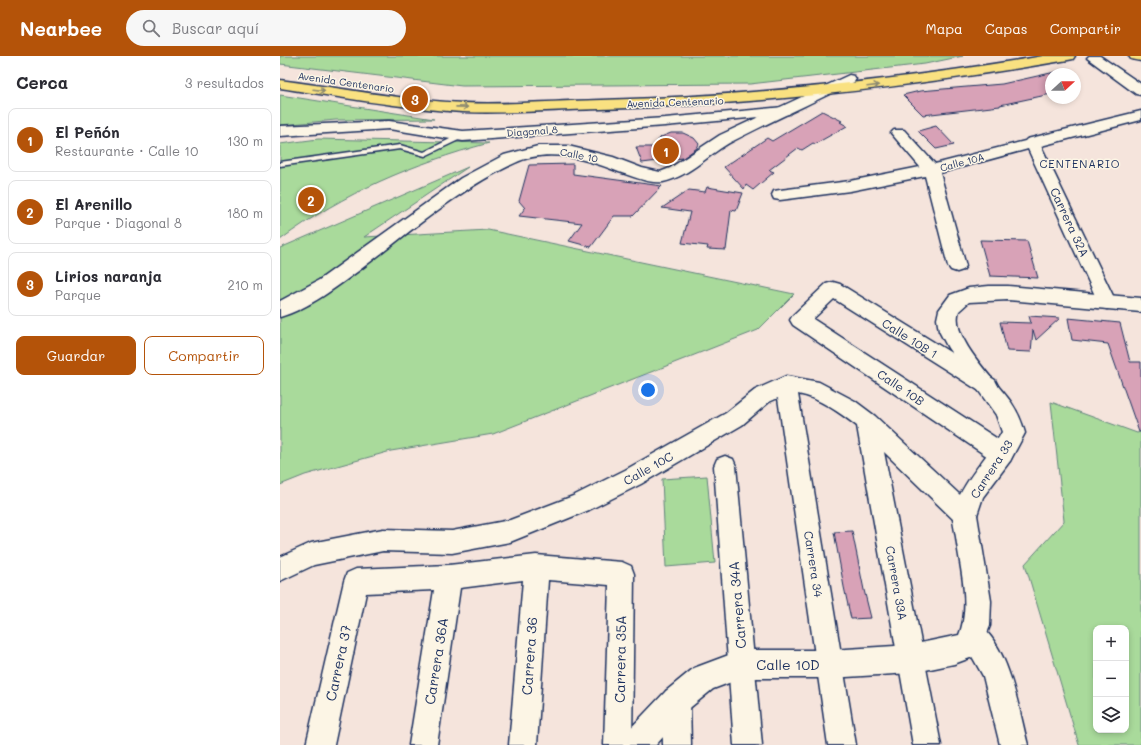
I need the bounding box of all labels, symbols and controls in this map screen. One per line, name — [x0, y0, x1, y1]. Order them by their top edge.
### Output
search box — [126, 10, 406, 46]
text: Nearbee — [20, 16, 102, 41]
icon: search — [140, 17, 162, 39]
text: Buscar aquí — [172, 18, 259, 38]
text: Mapa — [926, 19, 963, 38]
text: Capas — [985, 19, 1028, 38]
text: Compartir — [1050, 19, 1121, 38]
street label: Avenida Centenario — [297, 68, 395, 96]
north arrow — [1045, 68, 1081, 104]
text: Cerca — [16, 71, 68, 93]
text: 3 resultados — [185, 74, 264, 91]
one-way arrow — [866, 82, 879, 90]
pin: 3 — [402, 84, 428, 114]
one-way arrow — [312, 86, 325, 94]
street label: Avenida Centenario — [626, 93, 724, 111]
one-way arrow — [455, 103, 468, 110]
text: El Peñón — [55, 122, 120, 142]
street label: Diagonal 8 — [506, 122, 558, 140]
text: 1 — [27, 132, 33, 149]
text: 130 m — [227, 132, 263, 149]
pin: 1 — [653, 136, 679, 166]
text: Restaurante · Calle 10 — [55, 142, 198, 159]
street label: Calle 10 — [559, 144, 599, 166]
street label: Calle 10A — [938, 149, 986, 175]
district label: CENTENARIO — [1039, 156, 1121, 171]
pin: 2 — [298, 185, 324, 215]
street label: Carrera 32A — [1047, 185, 1093, 259]
text: El Arenillo — [55, 194, 132, 214]
text: 2 — [26, 204, 34, 221]
text: 180 m — [227, 204, 263, 221]
text: Parque · Diagonal 8 — [55, 214, 182, 231]
text: Lirios naranja — [55, 266, 162, 286]
text: 3 — [26, 276, 34, 293]
text: 210 m — [227, 276, 263, 293]
text: Parque — [55, 286, 101, 303]
street label: Calle 10B 1 — [879, 315, 941, 361]
button: Guardar — [16, 336, 136, 375]
button: Compartir — [144, 336, 264, 375]
street label: Calle 10B — [874, 365, 928, 409]
your location — [638, 380, 658, 400]
street label: Carrera 33 — [966, 437, 1016, 501]
street label: Calle 10C — [620, 448, 676, 488]
street label: Carrera 34 — [801, 530, 827, 598]
street label: Carrera 33A — [883, 545, 911, 621]
street label: Carrera 34A — [724, 560, 750, 650]
street label: Carrera 35A — [610, 615, 630, 703]
street label: Carrera 36A — [420, 616, 452, 706]
street label: Carrera 36 — [517, 616, 541, 696]
street label: Carrera 37 — [321, 623, 355, 703]
map controls — [1093, 625, 1129, 733]
button: + — [1093, 625, 1129, 661]
street label: Calle 10D — [756, 655, 820, 674]
button: − — [1093, 661, 1129, 697]
button: layers — [1093, 697, 1129, 733]

